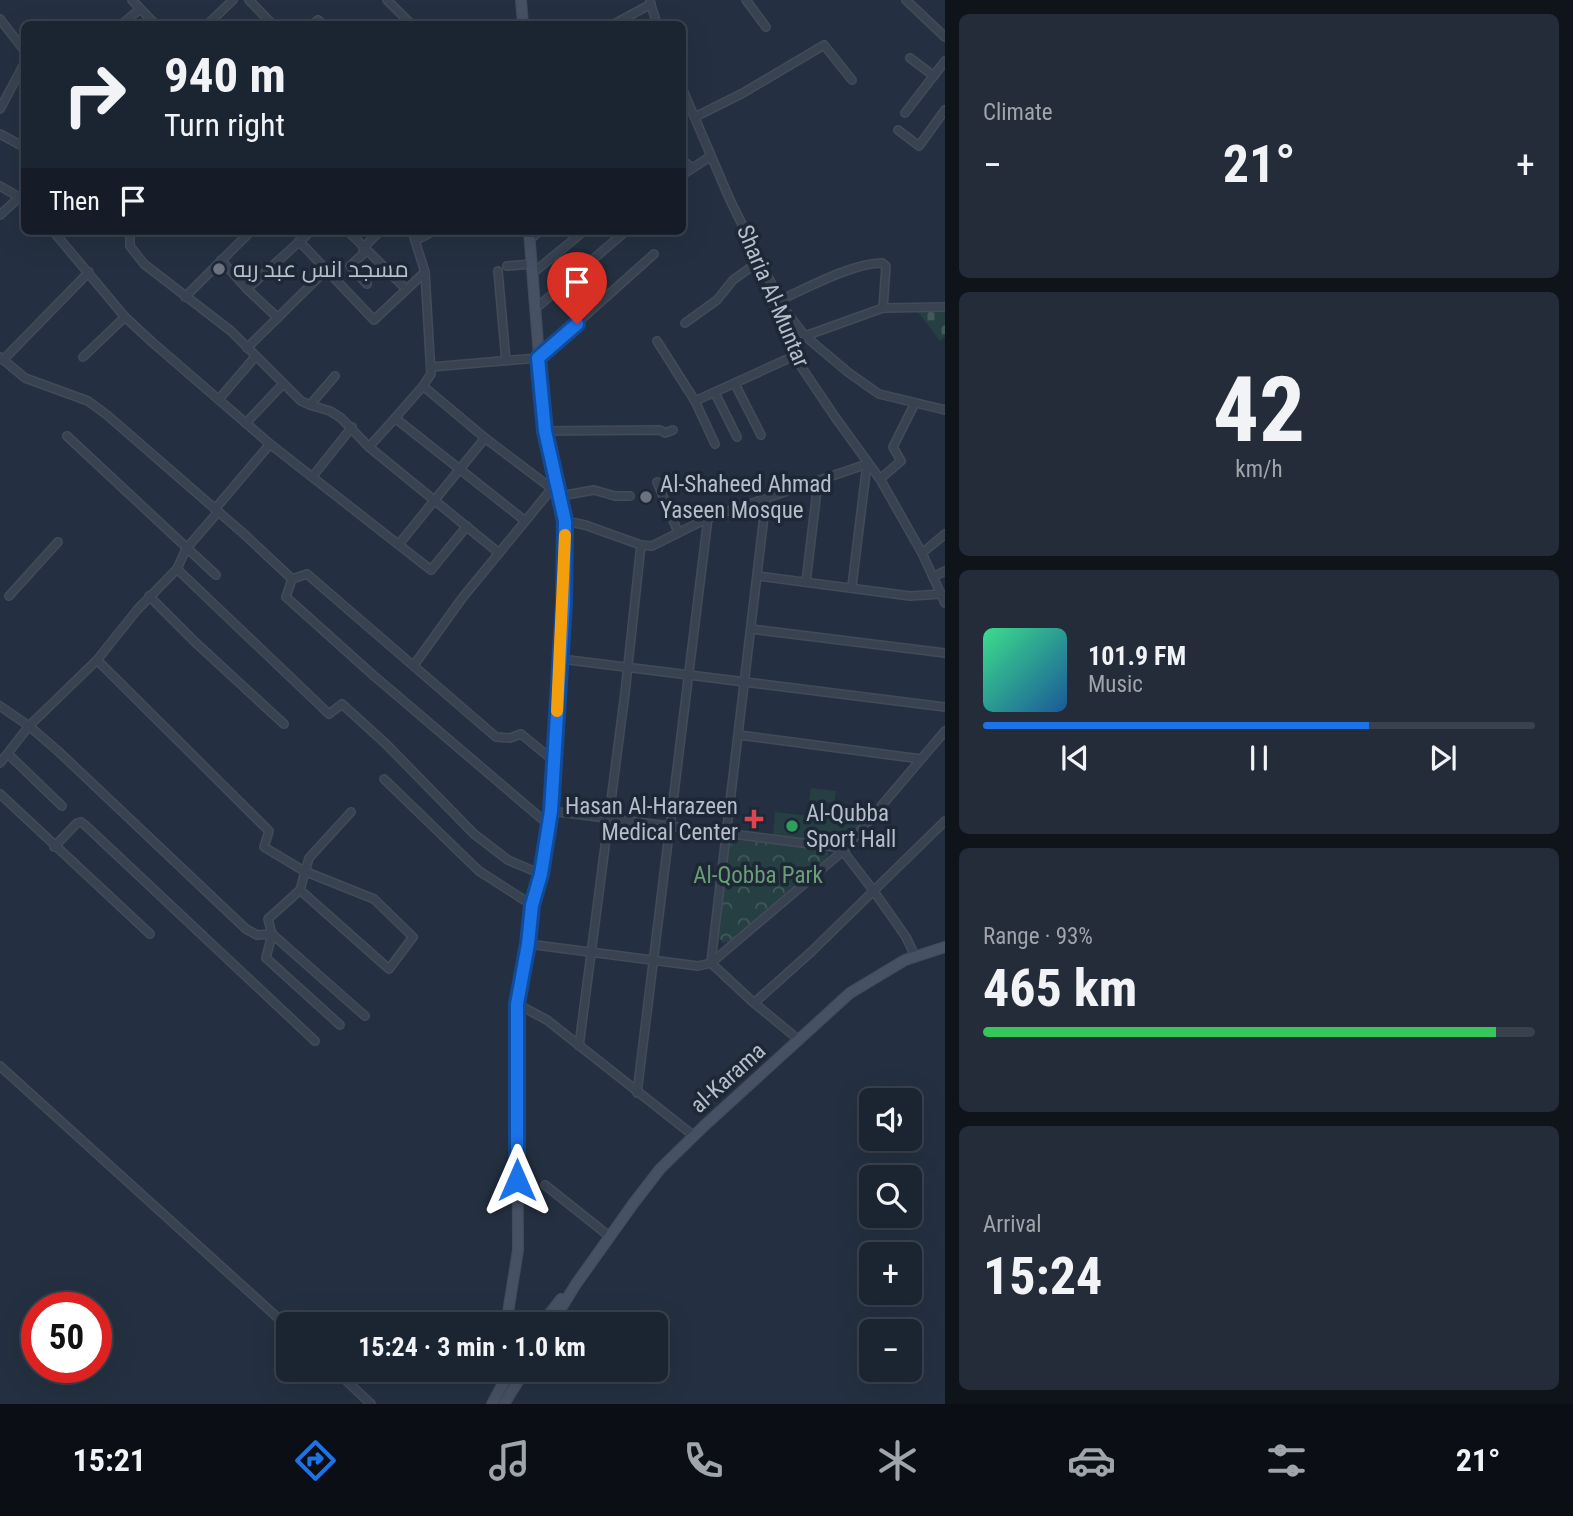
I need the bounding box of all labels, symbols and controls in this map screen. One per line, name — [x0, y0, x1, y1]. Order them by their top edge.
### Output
text: 940 m — [164, 47, 286, 104]
icon: right — [49, 49, 140, 140]
text: Climate — [983, 99, 1053, 126]
text: Turn right — [164, 106, 285, 144]
text: 21° — [1223, 134, 1295, 195]
text: − — [983, 143, 1002, 187]
text: + — [1516, 143, 1535, 187]
icon: arrive — [114, 182, 152, 220]
text: Then — [49, 186, 100, 216]
street label: Sharia Al-Muntar — [731, 221, 815, 371]
pin — [547, 252, 607, 324]
place label: مسجد انس عبد ربه — [233, 256, 409, 283]
marker: مسجد انس عبد ربه — [211, 261, 227, 277]
icon: arrive — [558, 263, 596, 301]
text: 42 — [1213, 357, 1305, 463]
text: km/h — [1235, 456, 1283, 483]
place label: Al-Shaheed Ahmad Yaseen Mosque — [660, 471, 832, 524]
marker: Al-Shaheed Ahmad Yaseen Mosque — [638, 489, 654, 505]
text: 101.9 FM — [1088, 641, 1186, 671]
text: Music — [1088, 671, 1143, 698]
icon: previous — [1056, 739, 1094, 777]
icon: pause — [1240, 739, 1278, 777]
icon: next — [1424, 739, 1462, 777]
place label: Hasan Al-Harazeen Medical Center — [565, 793, 738, 846]
place label: Al-Qubba Sport Hall — [806, 800, 896, 853]
marker: Hasan Al-Harazeen Medical Center — [744, 809, 764, 829]
marker: Al-Qubba Sport Hall — [784, 818, 800, 834]
park label: Al-Qobba Park — [693, 862, 823, 889]
text: Range · 93% — [983, 923, 1093, 950]
text: 465 km — [983, 958, 1137, 1019]
street label: al-Karama — [685, 1037, 771, 1119]
map controls — [859, 1088, 922, 1382]
button: sound — [859, 1088, 922, 1151]
position arrow — [480, 1143, 554, 1217]
button: search — [859, 1165, 922, 1228]
text: Arrival — [983, 1211, 1042, 1238]
button: + — [859, 1242, 922, 1305]
text: 15:24 — [983, 1246, 1102, 1307]
speed limit sign: 50 — [21, 1292, 112, 1383]
button: − — [859, 1319, 922, 1382]
text: 15:24 · 3 min · 1.0 km — [358, 1332, 586, 1362]
icon: directions — [291, 1436, 340, 1485]
icon: music — [485, 1436, 534, 1485]
icon: phone — [679, 1436, 728, 1485]
icon: climate — [873, 1436, 922, 1485]
icon: car — [1067, 1436, 1116, 1485]
icon: filters — [1262, 1436, 1311, 1485]
text: 15:21 — [73, 1441, 146, 1479]
text: 21° — [1456, 1441, 1500, 1479]

